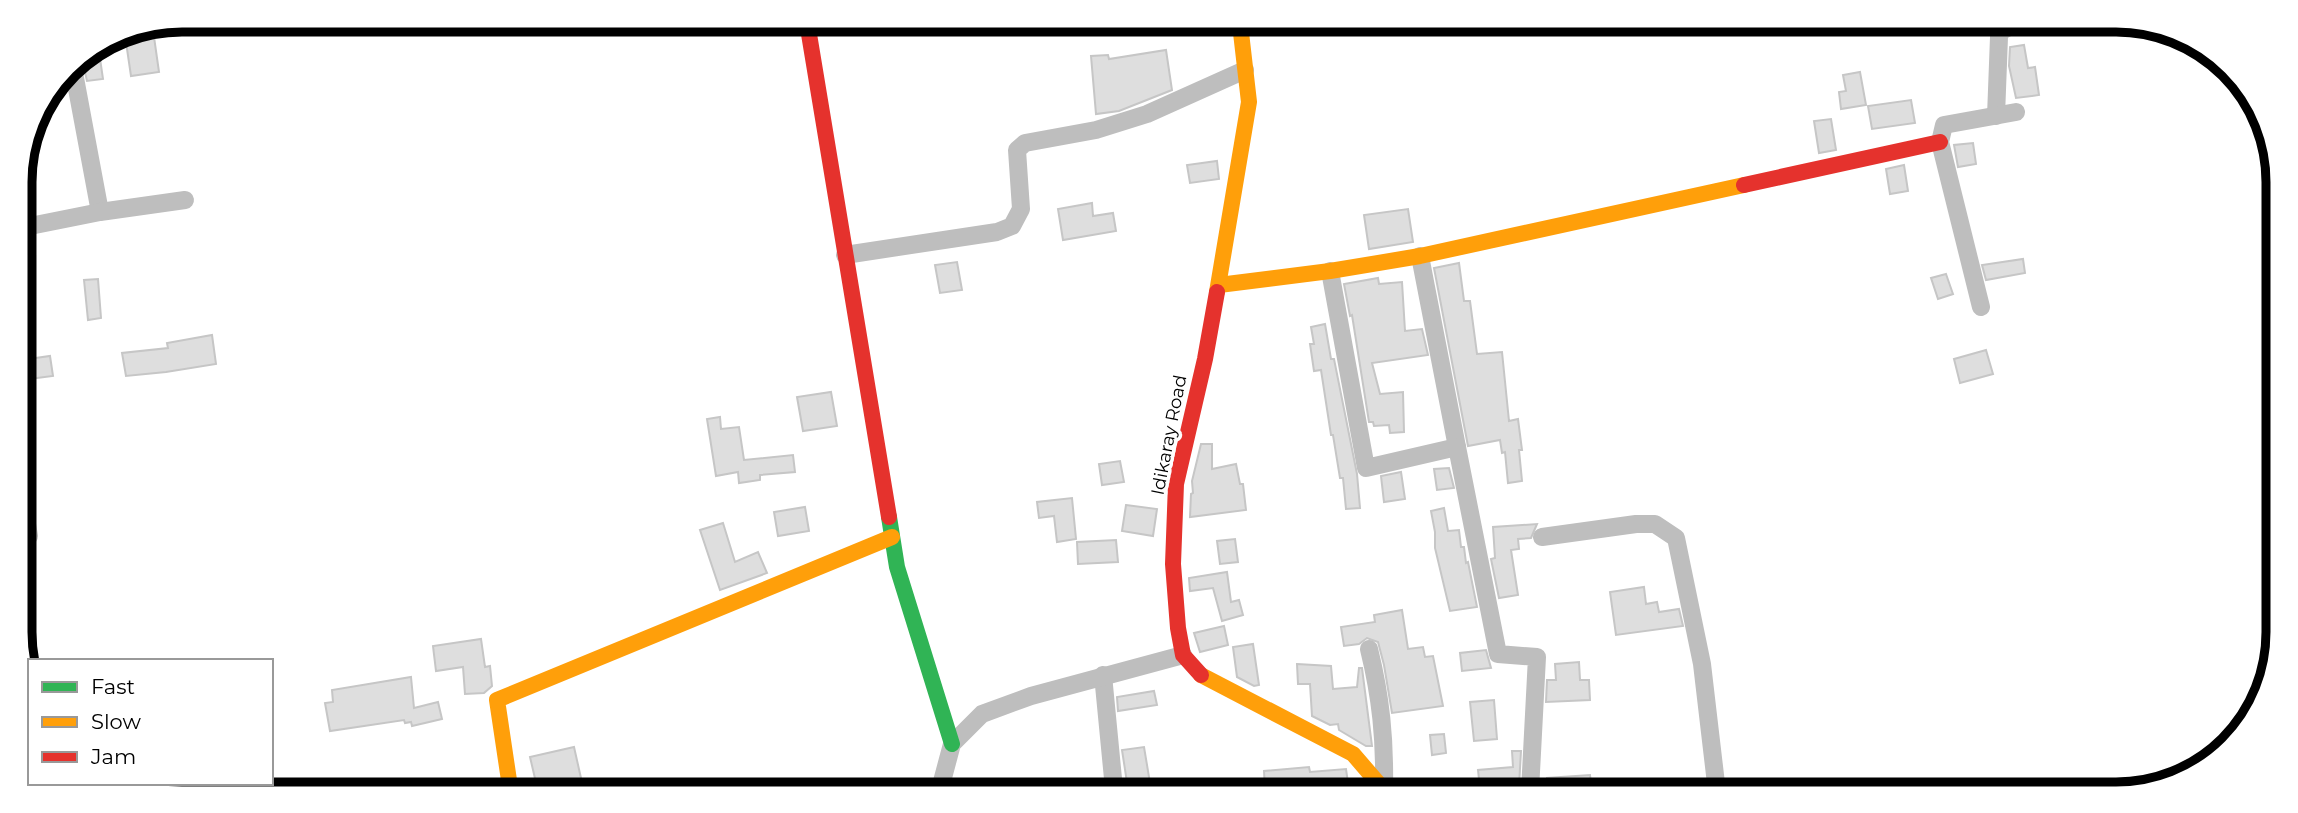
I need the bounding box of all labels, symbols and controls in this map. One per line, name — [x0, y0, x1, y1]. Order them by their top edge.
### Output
street label: Idikaray Road — [1147, 373, 1191, 497]
legend — [28, 659, 273, 785]
text: Fast — [91, 674, 135, 699]
text: Slow — [91, 709, 141, 734]
text: Jam — [90, 744, 136, 769]

